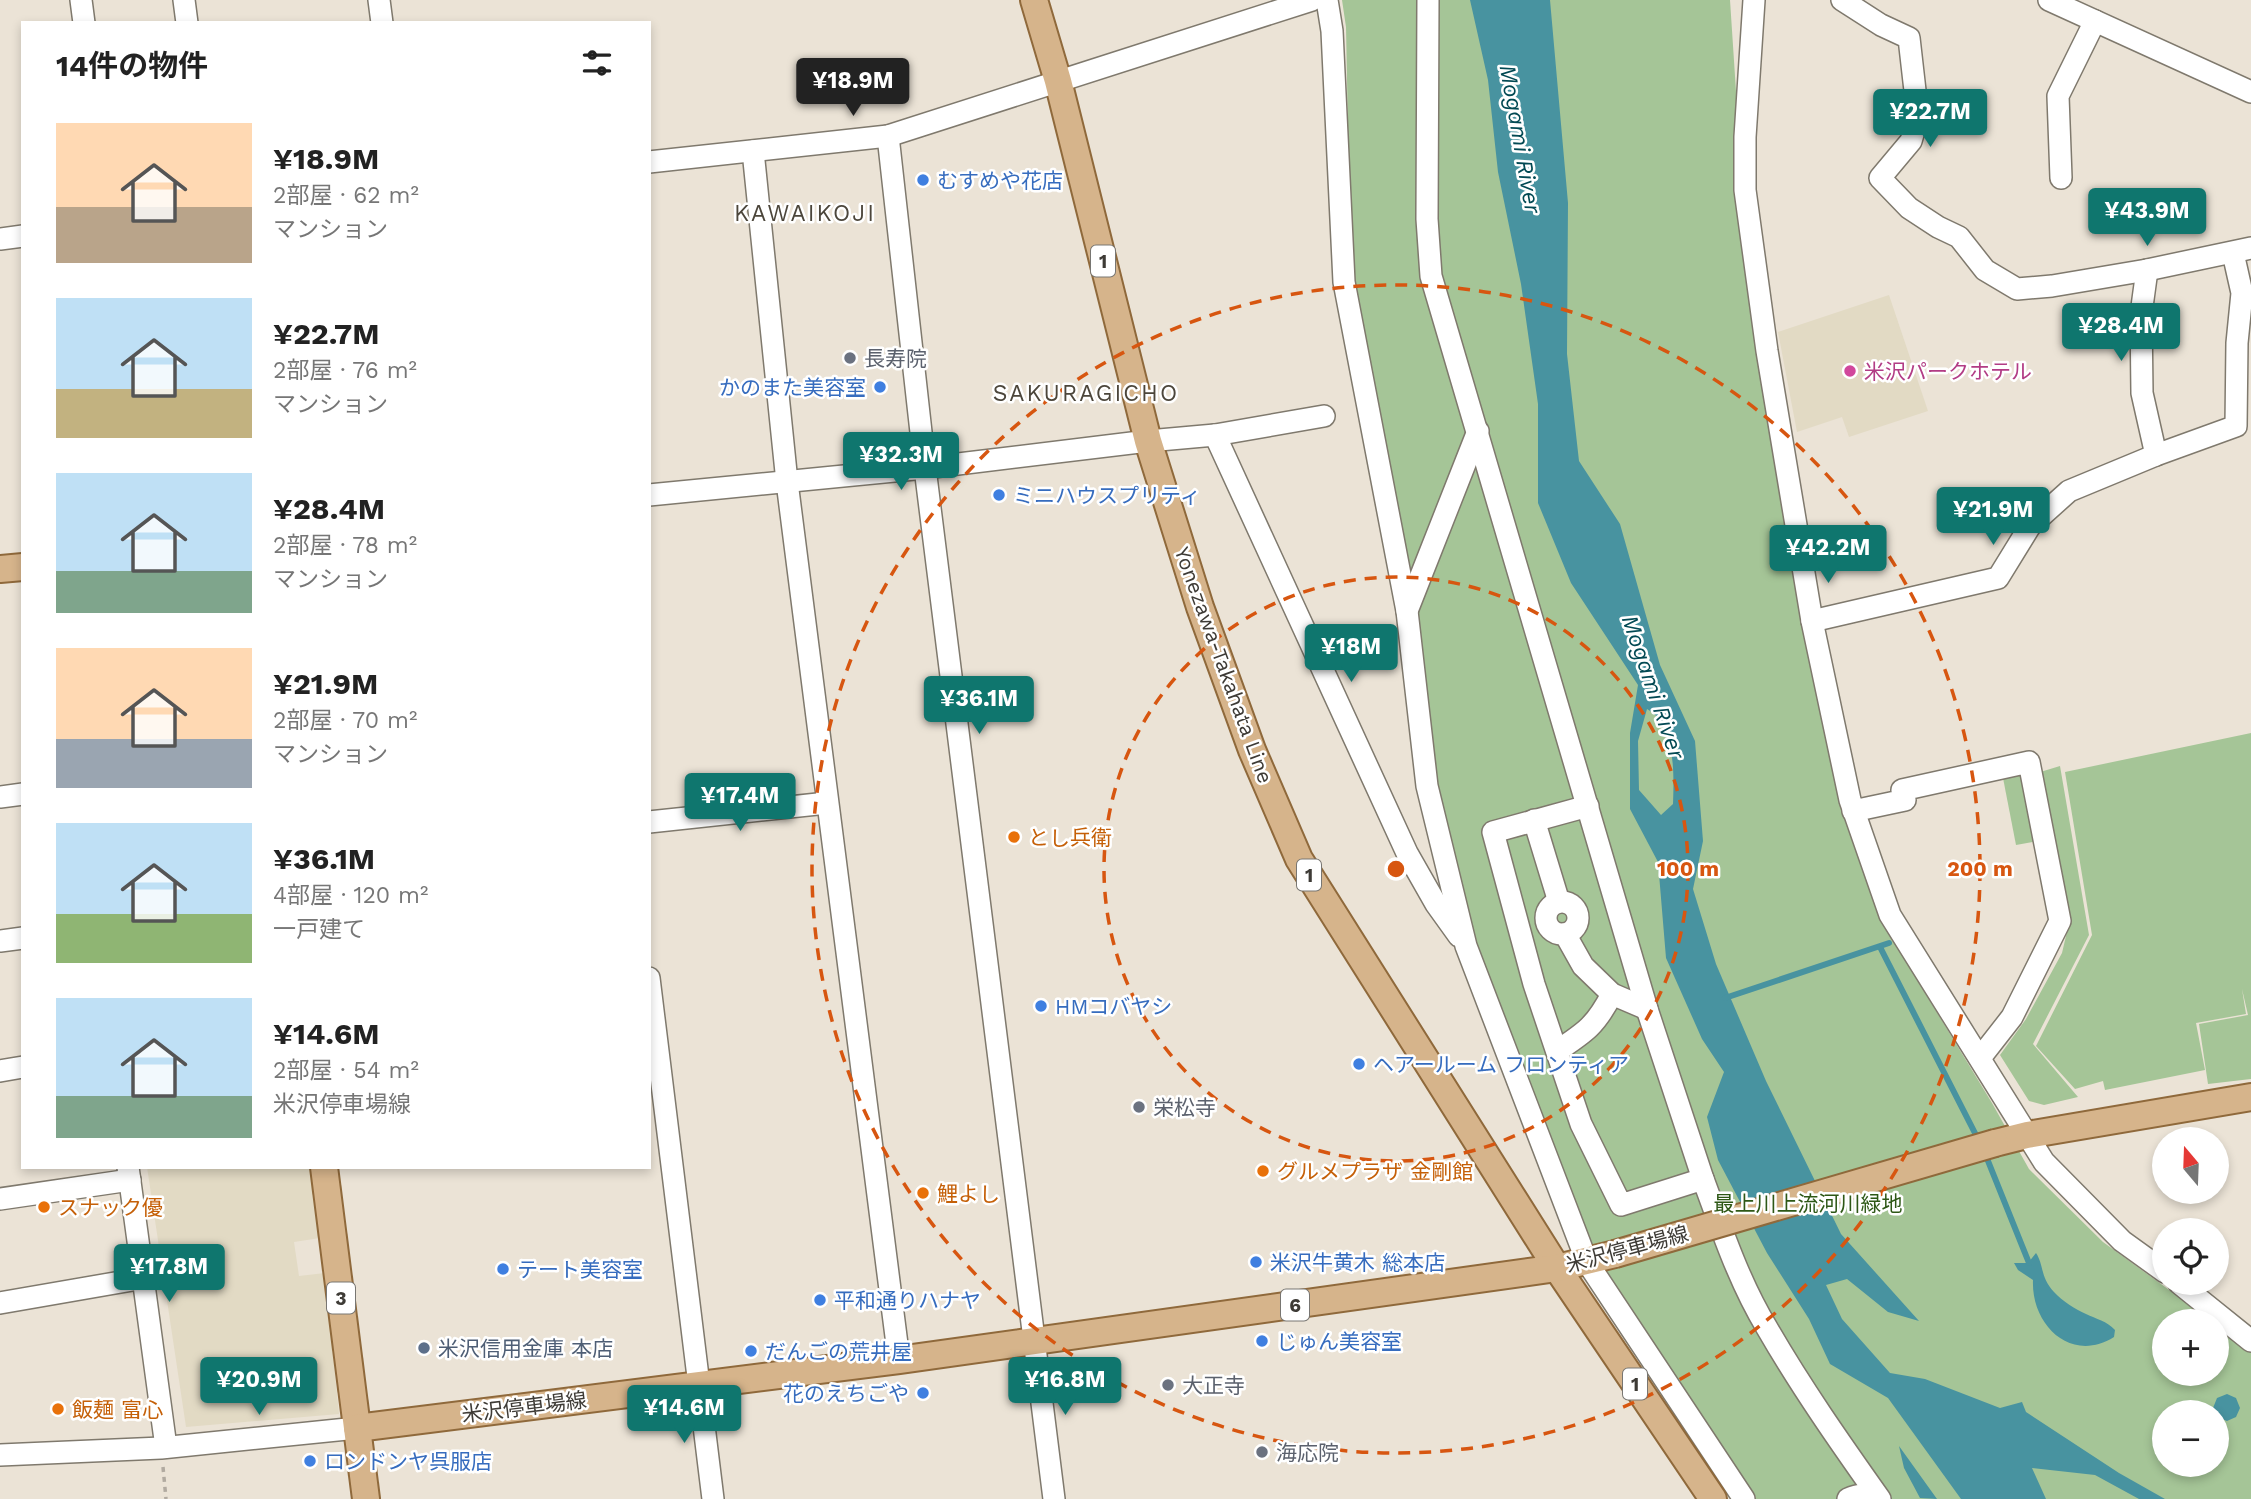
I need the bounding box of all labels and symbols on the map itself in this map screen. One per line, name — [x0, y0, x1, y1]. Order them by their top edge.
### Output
pin: ¥18.9M — [796, 58, 910, 118]
water label: Mogami River — [1494, 63, 1547, 216]
pin: ¥22.7M — [1873, 90, 1987, 149]
place label: むすめや花店 — [937, 168, 1063, 193]
marker: むすめや花店 — [915, 172, 931, 188]
pin: ¥43.9M — [2090, 188, 2204, 248]
district label: KAWAIKOJI — [734, 200, 876, 227]
road number: 1 — [1091, 246, 1115, 276]
pin: ¥28.4M — [2064, 304, 2178, 363]
place label: 長寿院 — [864, 346, 927, 371]
marker: 長寿院 — [842, 350, 858, 366]
place label: 米沢パークホテル — [1864, 359, 2032, 384]
marker: 米沢パークホテル — [1842, 363, 1858, 379]
place label: かのまた美容室 — [719, 375, 866, 400]
marker: かのまた美容室 — [872, 379, 888, 395]
district label: SAKURAGICHO — [993, 380, 1179, 407]
pin: ¥32.3M — [844, 433, 958, 492]
place label: ミニハウスプリティ — [1013, 483, 1201, 508]
marker: ミニハウスプリティ — [991, 487, 1007, 503]
pin: ¥21.9M — [1936, 488, 2050, 547]
pin: ¥42.2M — [1771, 526, 1885, 585]
street label: Yonezawa-Takahata Line — [1170, 543, 1278, 787]
water label: Mogami River — [1616, 611, 1691, 764]
pin: ¥18M — [1310, 624, 1392, 684]
pin: ¥36.1M — [922, 676, 1036, 736]
pin: ¥17.4M — [683, 774, 797, 833]
place label: とし兵衛 — [1028, 825, 1112, 850]
marker: とし兵衛 — [1006, 829, 1022, 845]
text: 100 m — [1657, 856, 1719, 881]
text: 200 m — [1947, 856, 2013, 881]
centre of rings — [1384, 857, 1408, 881]
road number: 1 — [1297, 860, 1321, 890]
place label: HMコバヤシ — [1055, 994, 1172, 1019]
marker: HMコバヤシ — [1033, 998, 1049, 1014]
place label: ヘアールーム フロンティア — [1373, 1052, 1629, 1077]
marker: ヘアールーム フロンティア — [1351, 1056, 1367, 1072]
place label: 栄松寺 — [1153, 1095, 1216, 1120]
marker: 栄松寺 — [1131, 1099, 1147, 1115]
north arrow — [2152, 1127, 2230, 1204]
place label: グルメプラザ 金剛館 — [1277, 1159, 1473, 1184]
marker: グルメプラザ 金剛館 — [1255, 1163, 1271, 1179]
place label: 鯉よし — [937, 1181, 1000, 1206]
marker: 鯉よし — [915, 1185, 931, 1201]
park label: 最上川上流河川緑地 — [1714, 1191, 1903, 1216]
place label: スナック優 — [58, 1195, 163, 1220]
marker: スナック優 — [36, 1199, 52, 1215]
street label: 米沢停車場線 — [1563, 1221, 1691, 1277]
pin: ¥17.8M — [112, 1244, 226, 1304]
place label: 米沢牛黄木 総本店 — [1270, 1250, 1445, 1275]
marker: 米沢牛黄木 総本店 — [1248, 1254, 1264, 1270]
place label: テート美容室 — [517, 1257, 643, 1282]
marker: テート美容室 — [495, 1261, 511, 1277]
road number: 3 — [327, 1282, 355, 1314]
place label: 平和通りハナヤ — [834, 1288, 981, 1313]
road number: 6 — [1281, 1289, 1309, 1320]
marker: 平和通りハナヤ — [812, 1292, 828, 1308]
place label: じゅん美容室 — [1276, 1329, 1402, 1354]
marker: じゅん美容室 — [1254, 1333, 1270, 1349]
place label: 米沢信用金庫 本店 — [438, 1336, 613, 1361]
place label: だんごの荒井屋 — [765, 1339, 912, 1364]
marker: 米沢信用金庫 本店 — [416, 1340, 432, 1356]
marker: だんごの荒井屋 — [743, 1343, 759, 1359]
pin: ¥20.9M — [202, 1358, 316, 1417]
pin: ¥16.8M — [1008, 1358, 1122, 1417]
road number: 1 — [1623, 1368, 1647, 1400]
place label: 大正寺 — [1182, 1373, 1245, 1398]
marker: 大正寺 — [1160, 1377, 1176, 1393]
place label: 花のえちごや — [783, 1381, 909, 1406]
marker: 花のえちごや — [915, 1385, 931, 1401]
pin: ¥14.6M — [627, 1386, 741, 1445]
street label: 米沢停車場線 — [460, 1387, 588, 1427]
place label: 飯麺 富心 — [72, 1397, 163, 1422]
marker: 飯麺 富心 — [50, 1401, 66, 1417]
place label: 海応院 — [1276, 1440, 1339, 1465]
marker: 海応院 — [1254, 1444, 1270, 1460]
place label: ロンドンヤ呉服店 — [324, 1449, 492, 1474]
marker: ロンドンヤ呉服店 — [302, 1453, 318, 1469]

